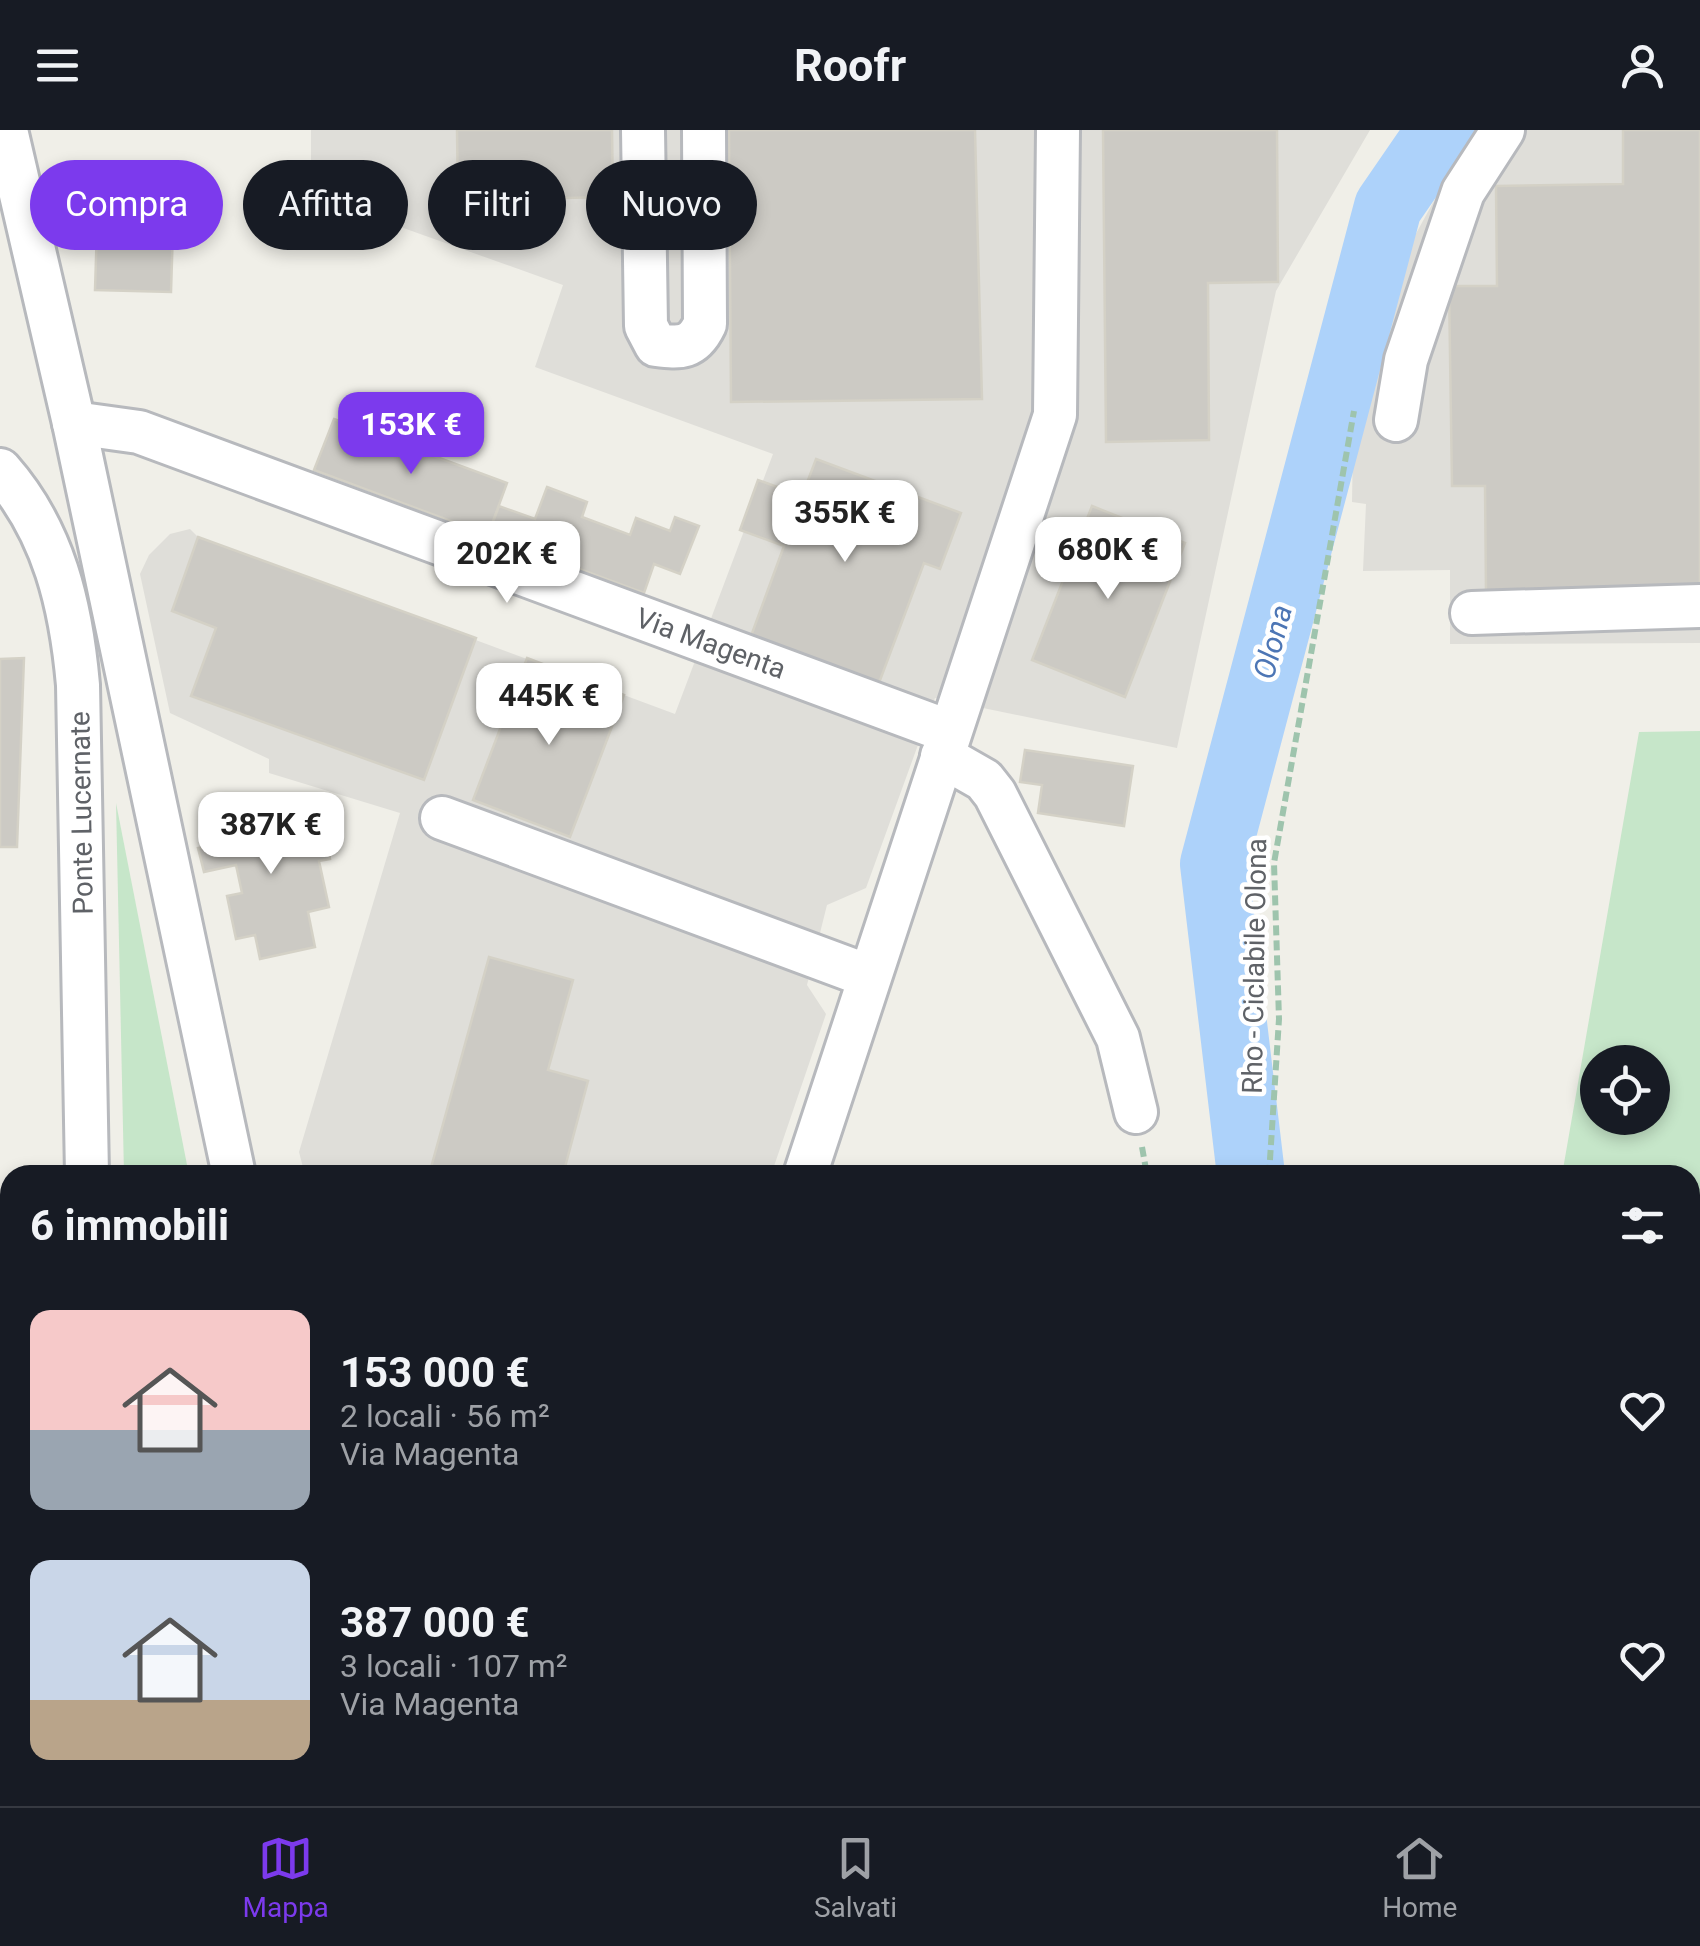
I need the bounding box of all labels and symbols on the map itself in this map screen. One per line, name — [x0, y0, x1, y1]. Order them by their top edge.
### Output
pin: 153K € — [330, 392, 492, 477]
pin: 355K € — [764, 480, 926, 565]
pin: 680K € — [1027, 517, 1189, 602]
pin: 202K € — [426, 521, 588, 606]
street label: Via Magenta — [631, 601, 790, 686]
water label: Olona — [1246, 601, 1299, 683]
pin: 445K € — [468, 663, 630, 748]
street label: Ponte Lucernate — [63, 711, 100, 915]
pin: 387K € — [190, 792, 352, 877]
street label: Rho - Ciclabile Olona — [1236, 838, 1273, 1094]

